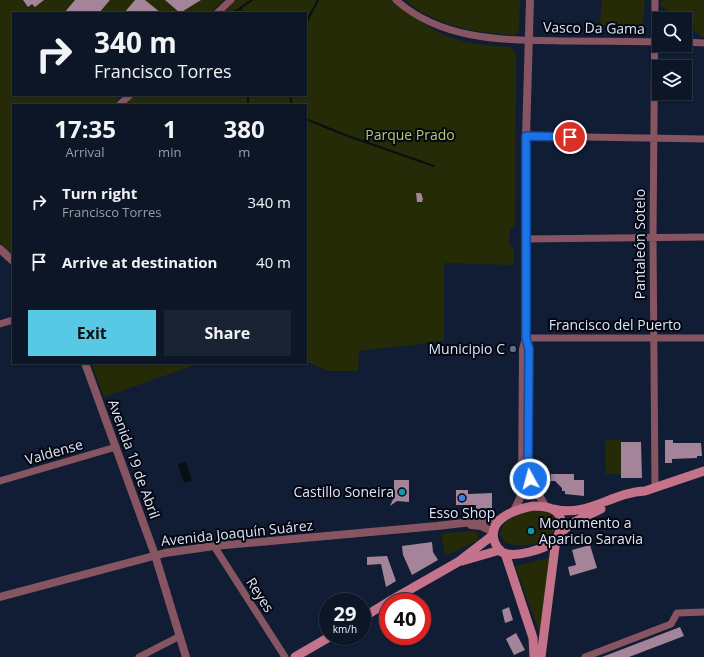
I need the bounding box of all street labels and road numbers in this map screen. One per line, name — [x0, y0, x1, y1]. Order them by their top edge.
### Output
street label: Vasco Da Gama — [543, 17, 645, 38]
street label: Pantaleón Sotelo — [630, 189, 649, 299]
street label: Francisco del Puerto — [549, 315, 681, 334]
street label: Avenida 19 de Abril — [104, 397, 165, 521]
street label: Valdense — [23, 434, 85, 469]
street label: Avenida Joaquín Suárez — [160, 515, 314, 550]
street label: Reyes — [242, 574, 279, 616]

